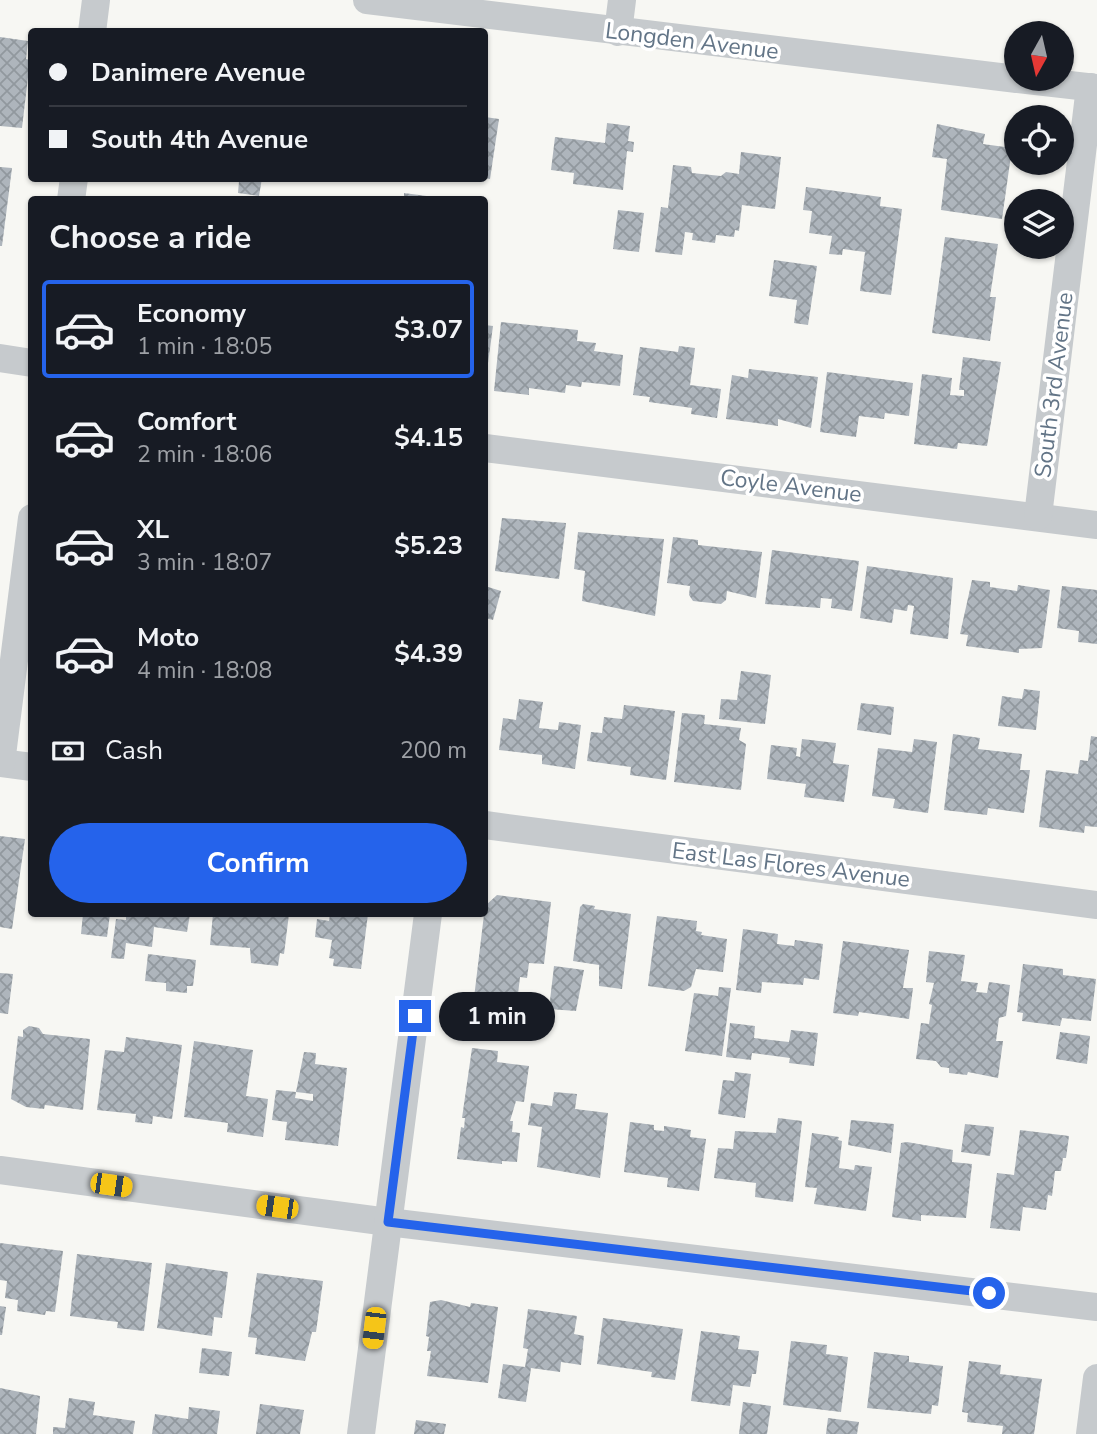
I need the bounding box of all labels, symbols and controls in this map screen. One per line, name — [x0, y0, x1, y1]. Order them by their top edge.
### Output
street label: Longden Avenue — [603, 15, 781, 67]
north arrow — [1004, 21, 1074, 91]
map controls — [1004, 21, 1074, 259]
text: Danimere Avenue — [91, 55, 305, 90]
button: locate — [1004, 105, 1074, 175]
text: South 4th Avenue — [91, 122, 308, 157]
button: layers — [1004, 189, 1074, 259]
text: Choose a ride — [49, 216, 251, 259]
street label: South 3rd Avenue — [1027, 291, 1081, 479]
text: Economy — [137, 296, 246, 331]
icon: car — [53, 298, 116, 361]
text: $3.07 — [394, 312, 463, 347]
text: 1 min · 18:05 — [137, 331, 272, 362]
text: Comfort — [137, 404, 237, 439]
icon: car — [53, 406, 116, 469]
text: $4.15 — [394, 420, 463, 455]
text: 2 min · 18:06 — [137, 439, 272, 470]
street label: Coyle Avenue — [719, 462, 863, 510]
text: XL — [137, 512, 169, 547]
icon: car — [53, 514, 116, 577]
text: $5.23 — [394, 528, 463, 563]
text: 3 min · 18:07 — [137, 547, 272, 578]
text: Moto — [137, 620, 199, 655]
icon: car — [53, 622, 116, 685]
text: $4.39 — [394, 636, 463, 671]
text: 4 min · 18:08 — [137, 655, 272, 686]
icon: cash — [49, 732, 87, 770]
text: Cash — [105, 733, 163, 768]
text: 200 m — [400, 735, 467, 766]
button: Confirm — [49, 823, 467, 903]
street label: East Las Flores Avenue — [670, 835, 912, 895]
callout: 1 min — [440, 992, 555, 1040]
route end — [399, 1000, 431, 1032]
text: 1 min — [467, 1001, 527, 1032]
car — [89, 1172, 134, 1198]
car — [255, 1194, 300, 1220]
route start — [973, 1277, 1005, 1309]
car — [362, 1306, 387, 1350]

